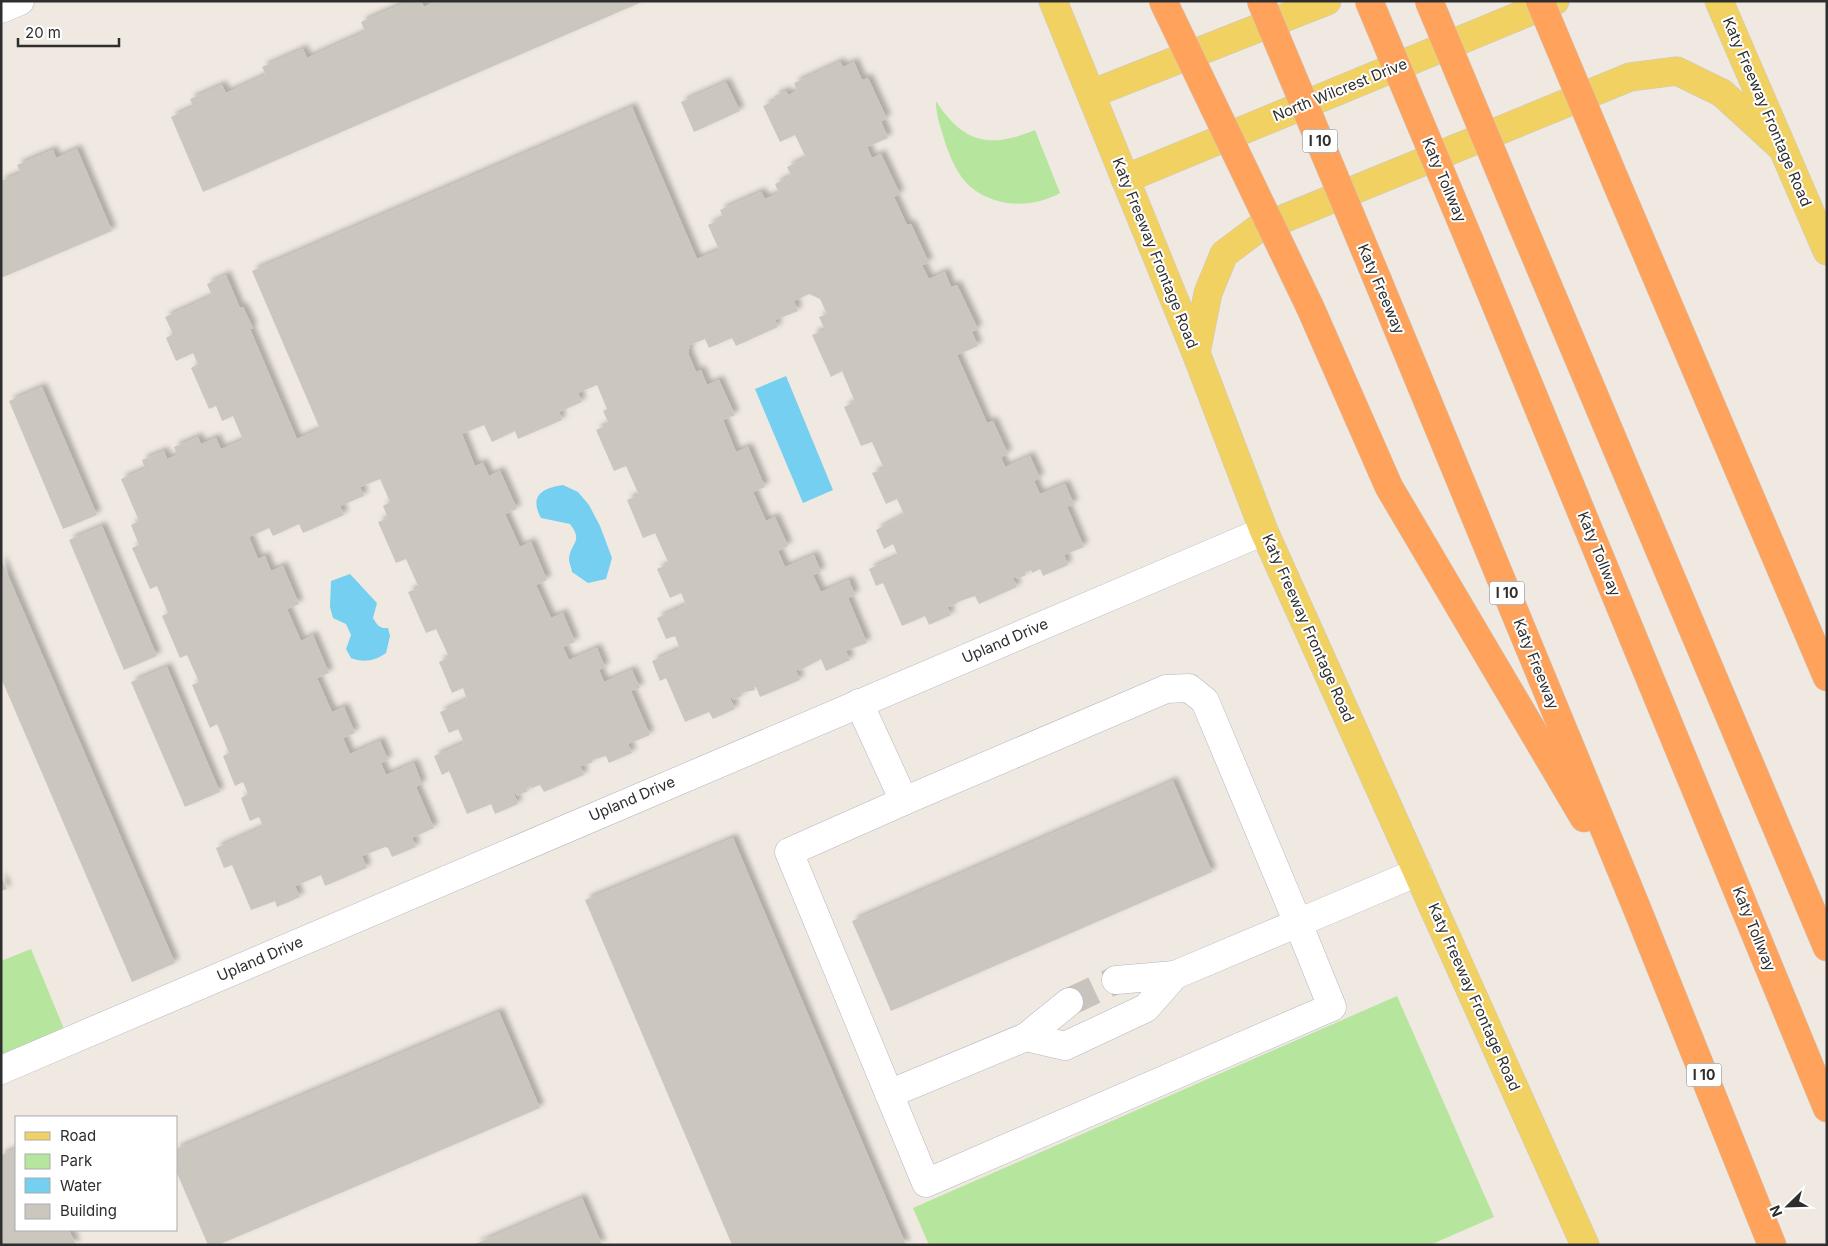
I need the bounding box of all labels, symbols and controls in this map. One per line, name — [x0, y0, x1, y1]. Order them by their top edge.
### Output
street label: Katy Freeway Frontage Road — [1719, 14, 1816, 209]
scale bar — [18, 15, 119, 47]
text: 20 m — [25, 23, 61, 42]
street label: North Wilcrest Drive — [1270, 54, 1410, 125]
road number: I 10 — [1302, 130, 1338, 152]
street label: Katy Tollway — [1418, 135, 1471, 225]
street label: Katy Freeway Frontage Road — [1108, 155, 1202, 351]
street label: Katy Freeway — [1354, 241, 1409, 337]
street label: Katy Tollway — [1574, 509, 1625, 600]
street label: Katy Freeway Frontage Road — [1258, 531, 1359, 725]
road number: I 10 — [1490, 582, 1524, 604]
street label: Upland Drive — [959, 614, 1051, 667]
street label: Katy Freeway — [1510, 616, 1564, 713]
street label: Upland Drive — [586, 772, 678, 825]
street label: Katy Tollway — [1729, 884, 1780, 975]
street label: Katy Freeway Frontage Road — [1424, 900, 1525, 1094]
street label: Upland Drive — [214, 932, 306, 985]
road number: I 10 — [1686, 1064, 1722, 1086]
legend — [15, 1116, 178, 1231]
text: Road — [60, 1126, 96, 1145]
text: Park — [60, 1151, 93, 1170]
text: Water — [60, 1176, 102, 1195]
north arrow — [1763, 1181, 1813, 1231]
text: Building — [60, 1201, 117, 1220]
text: N — [1766, 1203, 1785, 1220]

